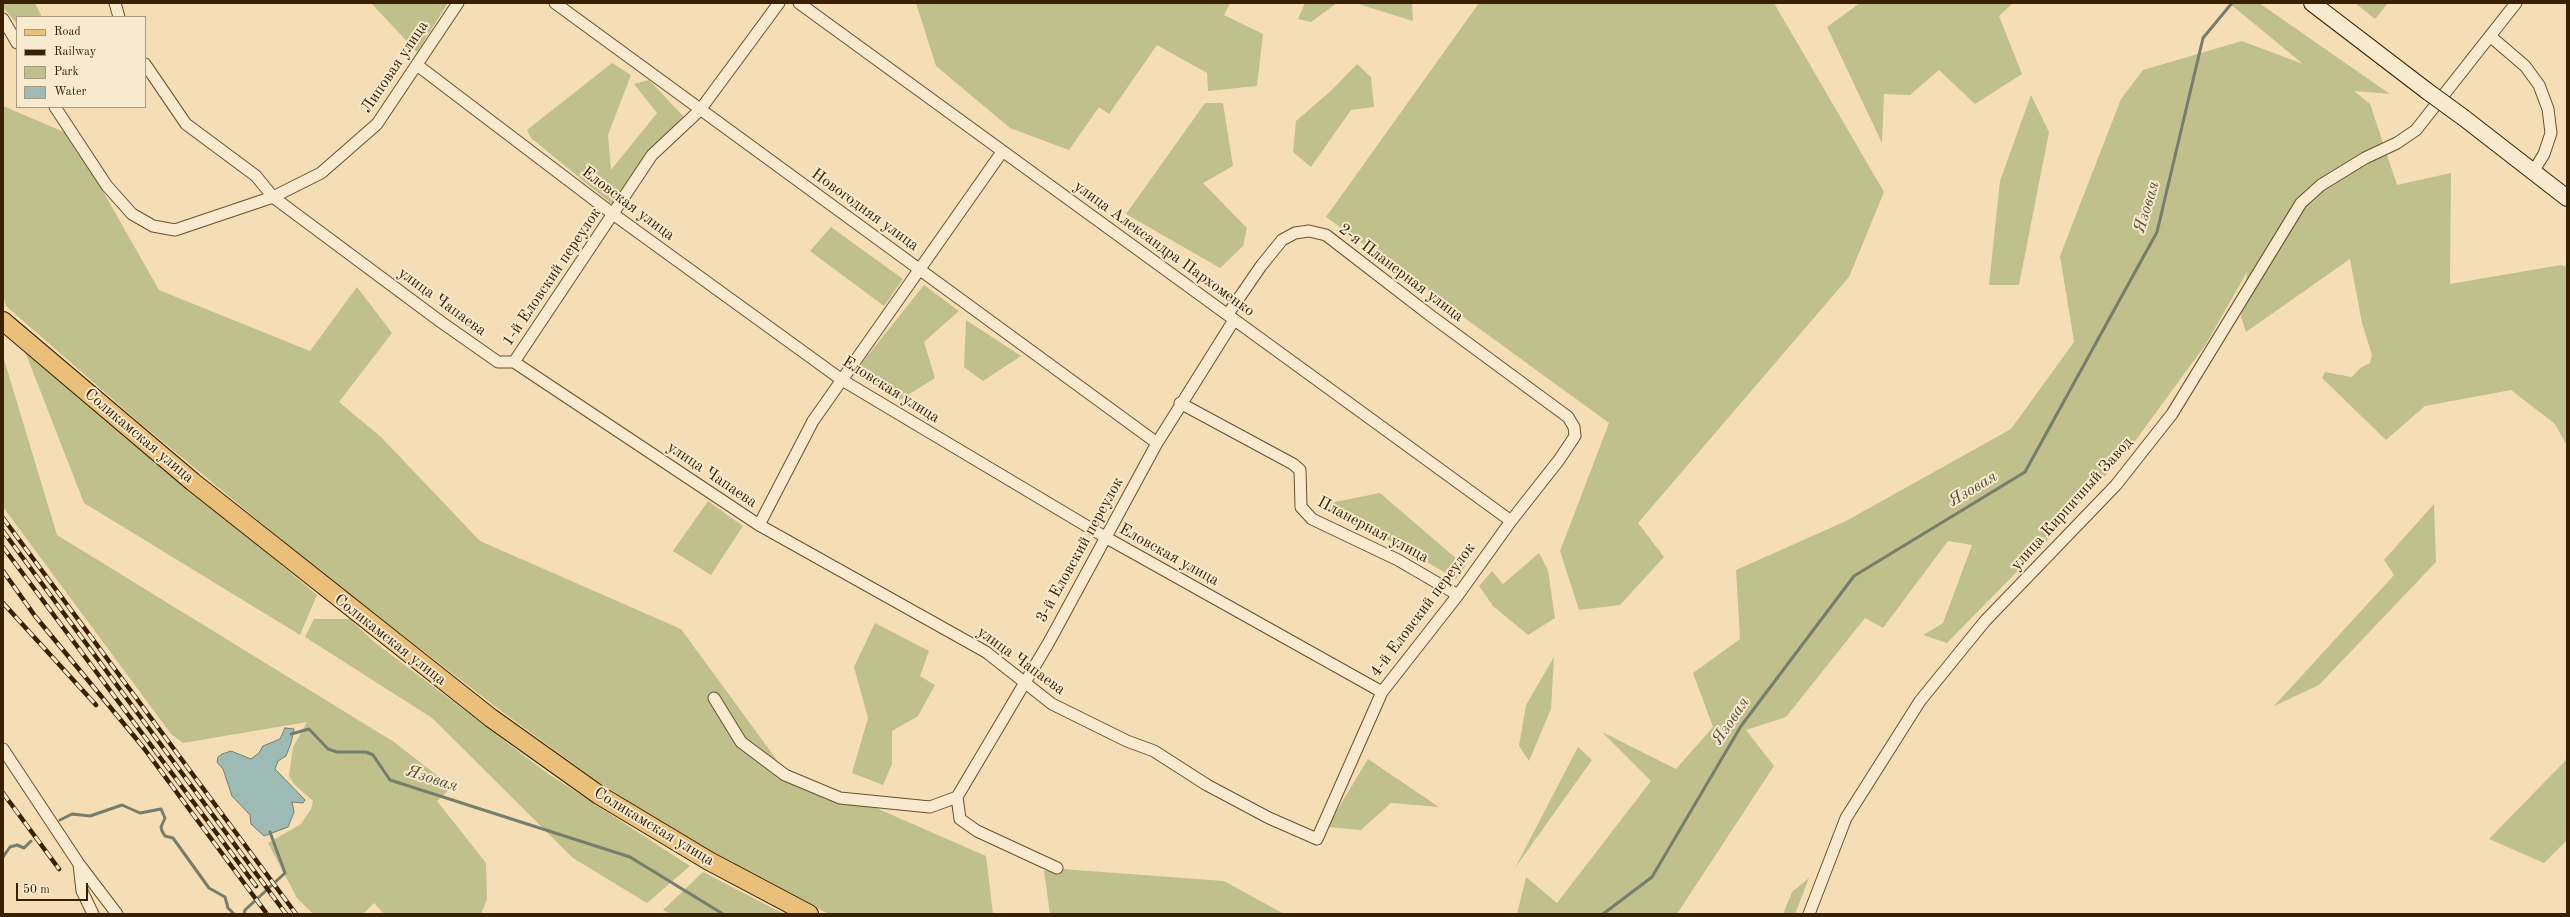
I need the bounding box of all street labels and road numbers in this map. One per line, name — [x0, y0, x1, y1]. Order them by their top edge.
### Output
street label: Липовая улица — [357, 17, 433, 117]
street label: Еловская улица — [578, 163, 678, 245]
street label: Новогодняя улица — [807, 164, 923, 256]
street label: улица Александра Пархоменко — [1070, 177, 1258, 321]
street label: 1-й Еловский переулок — [498, 204, 606, 350]
street label: 2-я Планерная улица — [1335, 220, 1467, 326]
street label: улица Чапаева — [394, 263, 490, 341]
street label: Еловская улица — [839, 352, 943, 428]
street label: Соликамская улица — [80, 385, 198, 487]
street label: улица Кирпичный Завод — [2007, 433, 2137, 575]
street label: улица Чапаева — [663, 438, 761, 512]
street label: 3-й Еловский переулок — [1032, 474, 1128, 626]
street label: Планерная улица — [1314, 493, 1432, 567]
street label: Еловская улица — [1116, 520, 1222, 590]
street label: 4-й Еловский переулок — [1366, 539, 1480, 681]
street label: Соликамская улица — [330, 590, 450, 690]
street label: улица Чапаева — [973, 622, 1069, 700]
street label: Соликамская улица — [590, 783, 718, 871]

